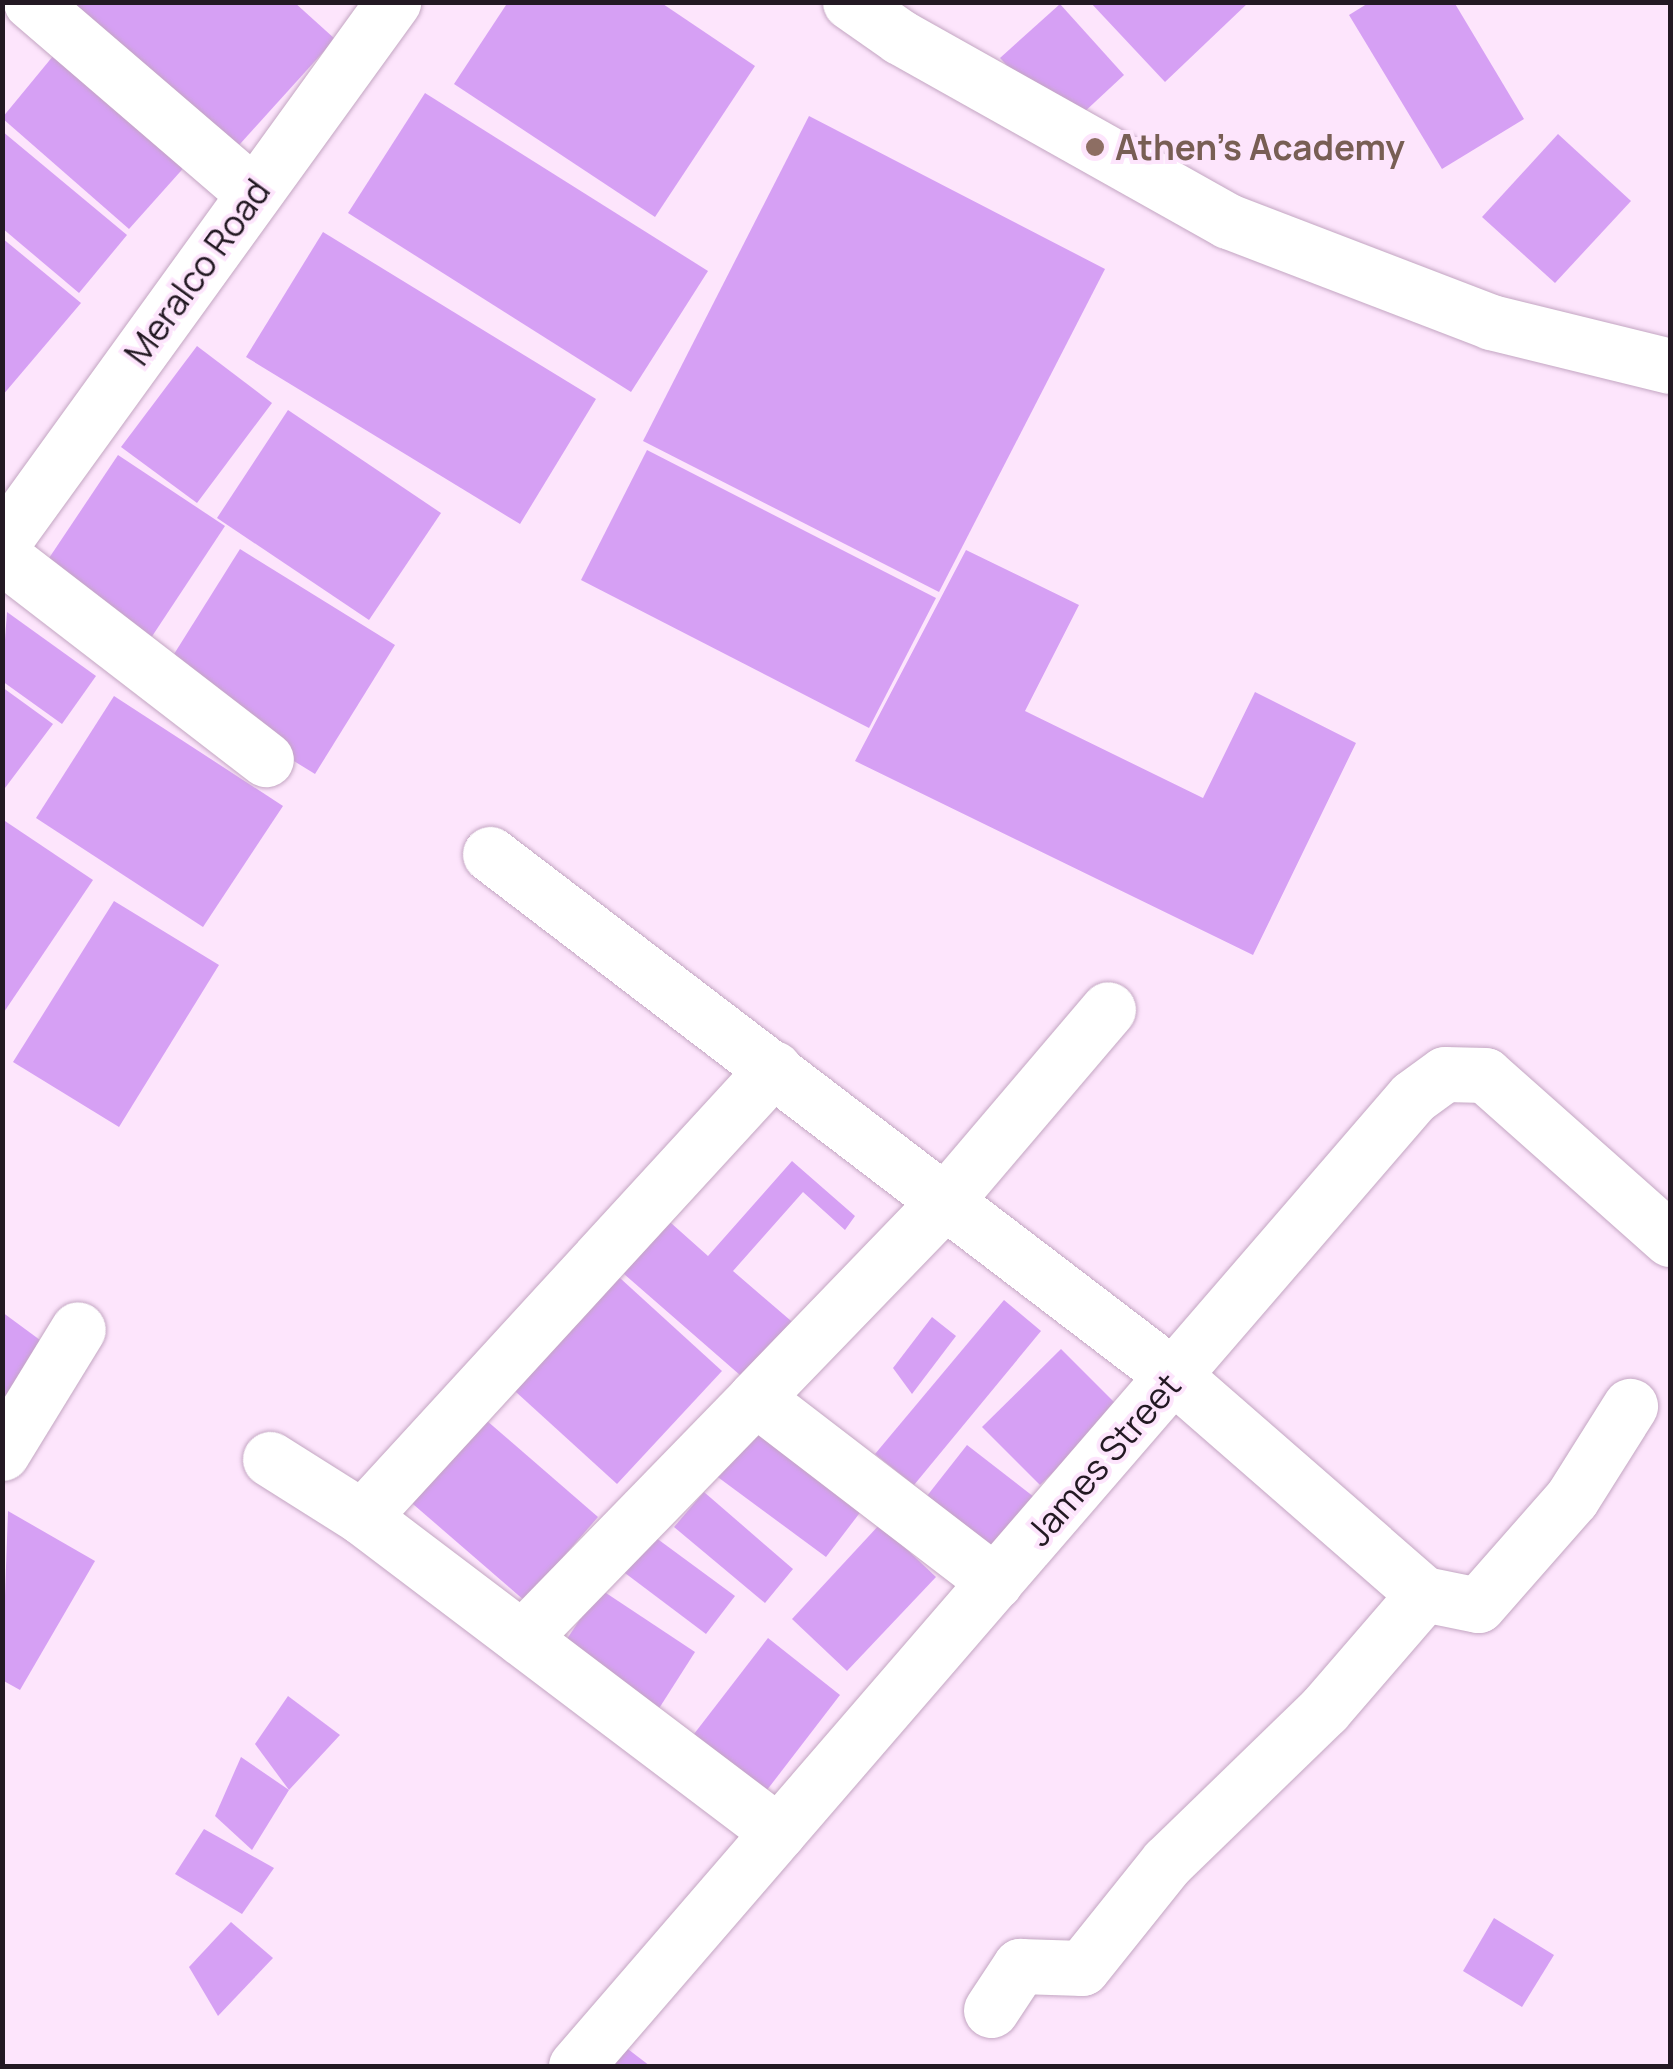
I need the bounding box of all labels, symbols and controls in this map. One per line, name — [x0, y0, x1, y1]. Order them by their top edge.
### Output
place label: Athen's Academy — [1115, 126, 1404, 168]
marker: Athen's Academy — [1084, 136, 1106, 158]
street label: Meralco Road — [116, 171, 278, 373]
street label: James Street — [1017, 1365, 1189, 1553]

